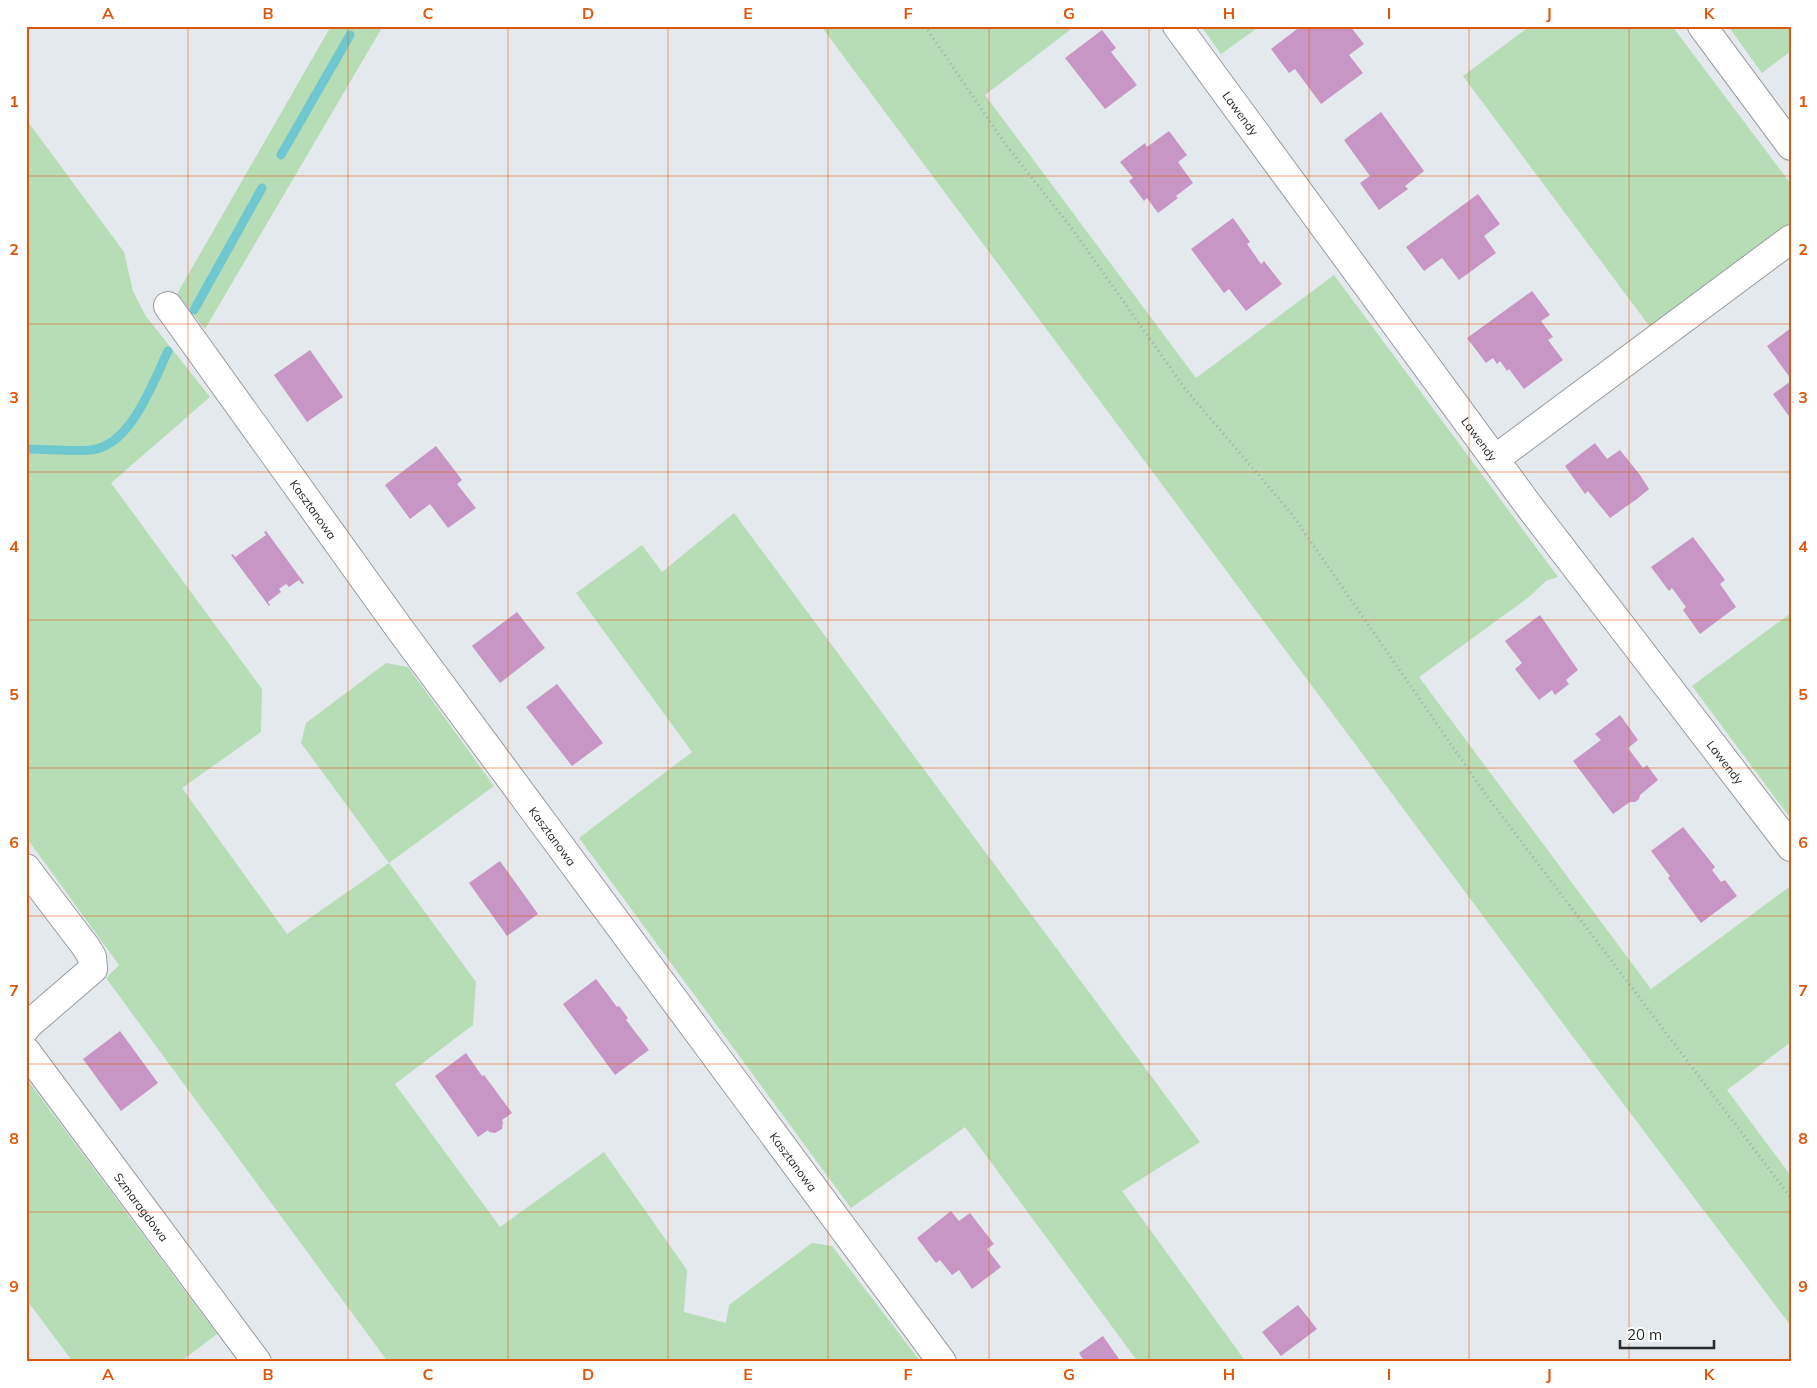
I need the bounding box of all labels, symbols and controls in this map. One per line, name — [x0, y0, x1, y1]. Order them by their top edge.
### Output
text: A — [102, 3, 114, 23]
text: B — [262, 3, 274, 23]
text: C — [423, 3, 434, 23]
text: D — [582, 3, 594, 23]
text: E — [743, 3, 753, 23]
text: F — [903, 3, 913, 23]
text: G — [1063, 3, 1075, 23]
text: H — [1223, 3, 1235, 23]
text: I — [1387, 3, 1391, 23]
text: J — [1546, 3, 1552, 23]
text: K — [1704, 3, 1716, 23]
street label: Lawendy — [1220, 88, 1262, 139]
text: 1 — [9, 91, 19, 111]
text: 1 — [1798, 91, 1808, 111]
text: 2 — [9, 239, 19, 259]
text: 2 — [1798, 239, 1808, 259]
text: 3 — [9, 387, 19, 407]
text: 3 — [1798, 387, 1808, 407]
street label: Lawendy — [1459, 414, 1501, 464]
street label: Kasztanowa — [287, 476, 340, 542]
text: 4 — [9, 536, 19, 556]
text: 4 — [1798, 536, 1808, 556]
text: 5 — [9, 684, 19, 704]
text: 5 — [1798, 684, 1808, 704]
street label: Lawendy — [1704, 737, 1748, 787]
street label: Kasztanowa — [526, 804, 580, 868]
text: 6 — [9, 832, 19, 852]
text: 6 — [1798, 832, 1808, 852]
text: 7 — [9, 980, 19, 1000]
text: 7 — [1798, 980, 1808, 1000]
text: 8 — [9, 1128, 19, 1148]
text: 8 — [1798, 1128, 1808, 1148]
street label: Kasztanowa — [767, 1129, 820, 1194]
street label: Szmaragdowa — [111, 1169, 172, 1244]
text: 9 — [9, 1276, 19, 1296]
text: 9 — [1798, 1276, 1808, 1296]
scale bar — [1620, 1318, 1713, 1350]
text: 20 m — [1627, 1325, 1662, 1344]
text: A — [102, 1364, 114, 1384]
text: B — [262, 1364, 274, 1384]
text: C — [423, 1364, 434, 1384]
text: D — [582, 1364, 594, 1384]
text: E — [743, 1364, 753, 1384]
text: F — [903, 1364, 913, 1384]
text: G — [1063, 1364, 1075, 1384]
text: H — [1223, 1364, 1235, 1384]
text: I — [1387, 1364, 1391, 1384]
text: J — [1546, 1364, 1552, 1384]
text: K — [1704, 1364, 1716, 1384]

